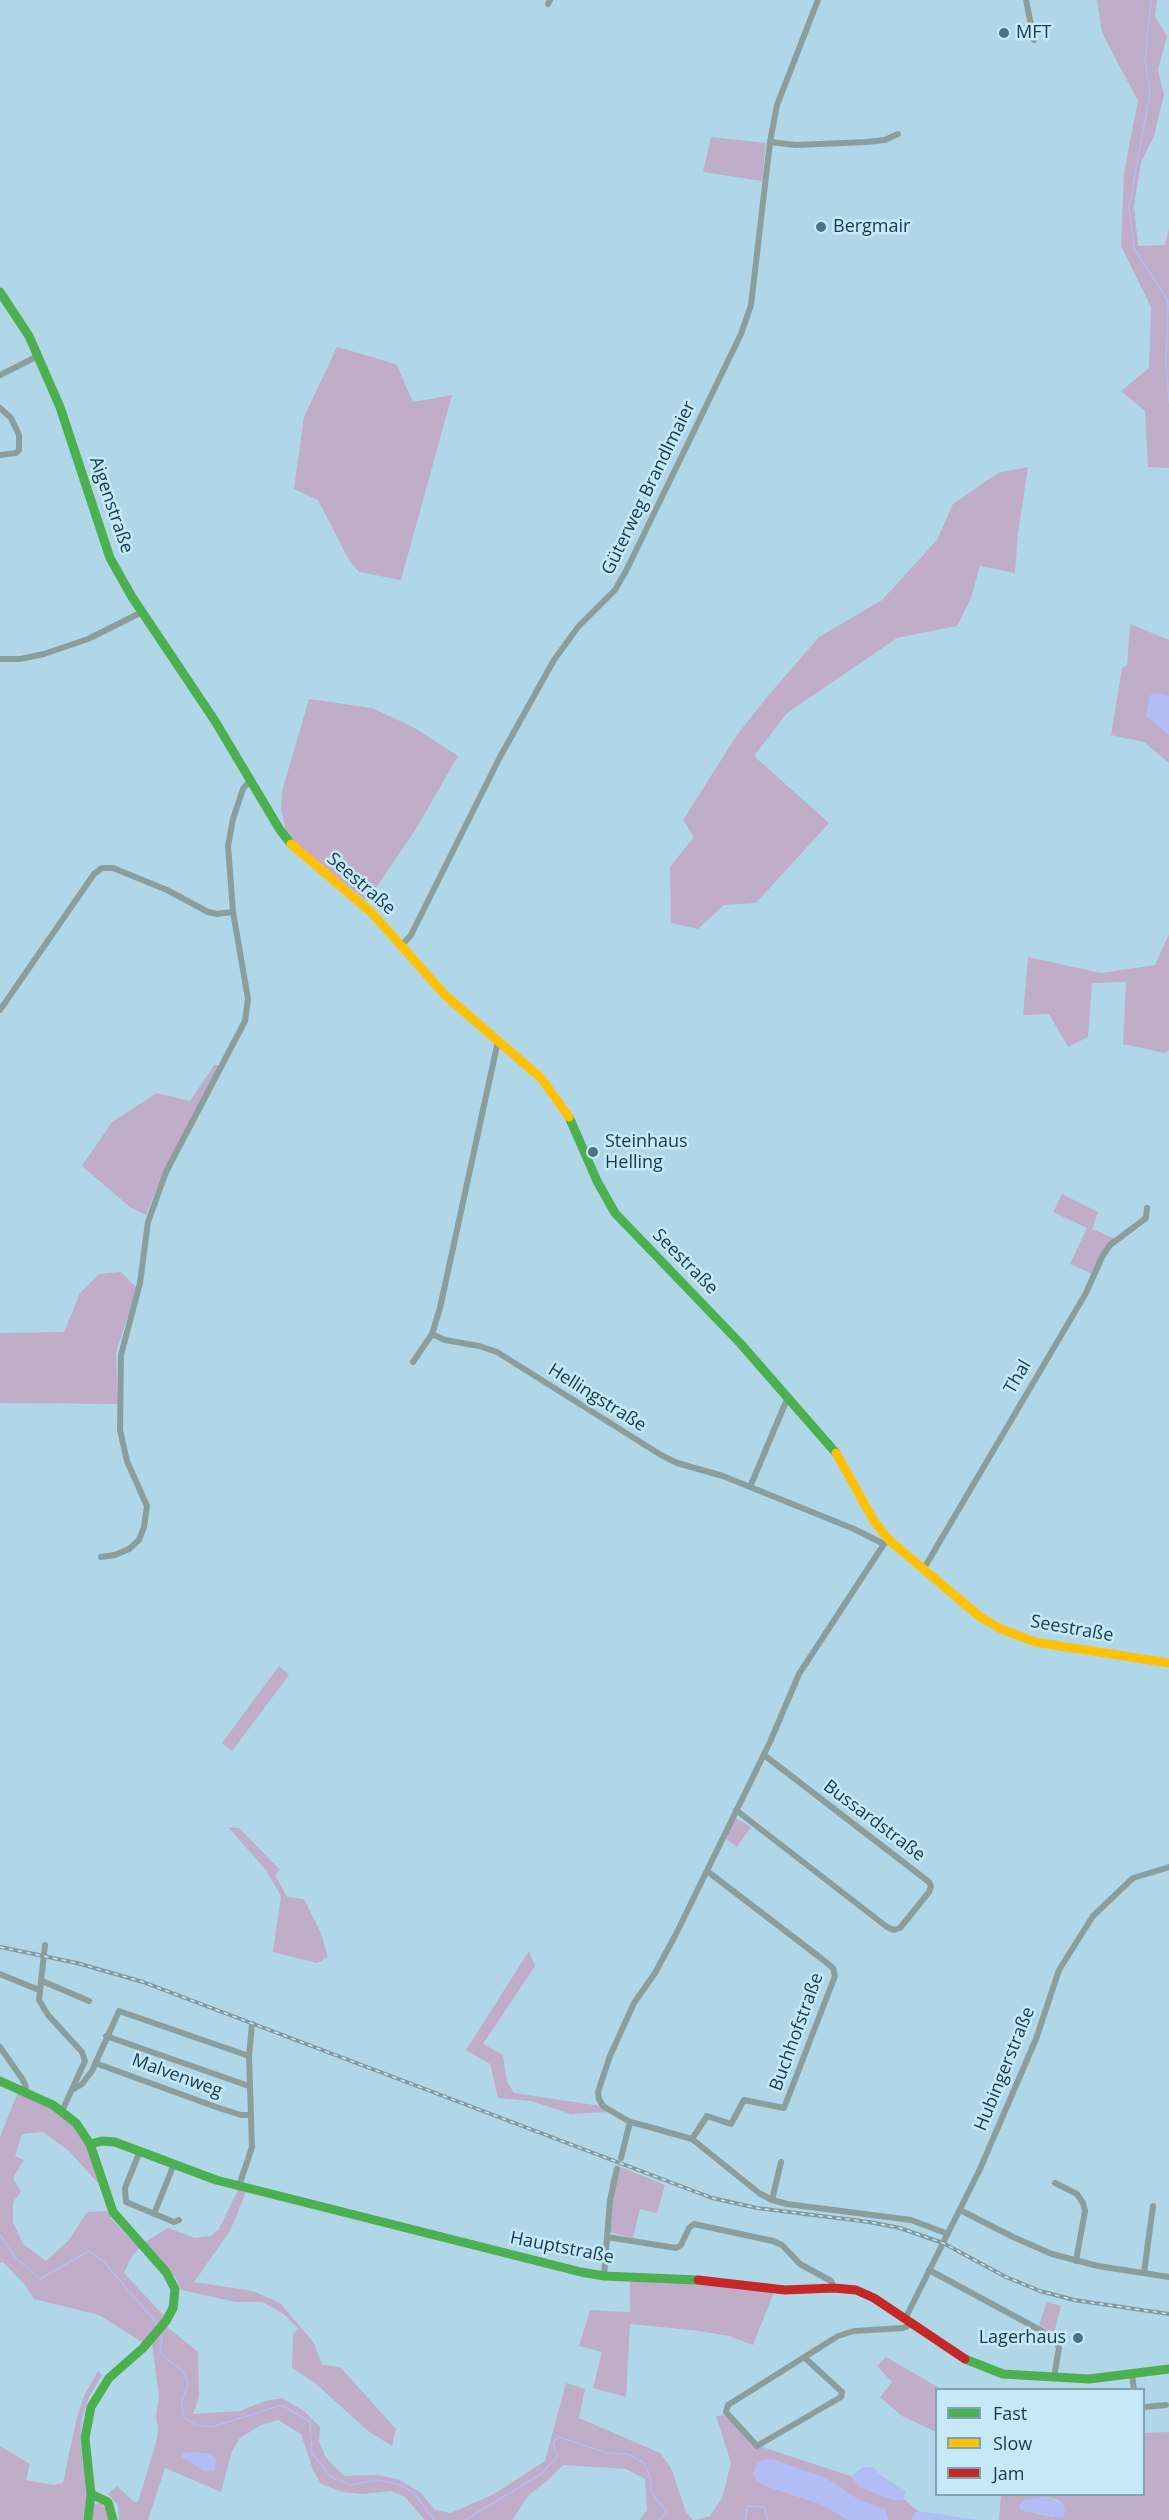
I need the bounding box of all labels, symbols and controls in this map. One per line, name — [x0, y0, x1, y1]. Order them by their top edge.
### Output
place label: MFT — [1016, 22, 1051, 44]
marker: MFT — [997, 26, 1011, 40]
place label: Bergmair — [833, 216, 910, 238]
marker: Bergmair — [814, 220, 828, 234]
street label: Güterweg Brandlmaier — [597, 398, 701, 578]
street label: Aigenstraße — [84, 454, 138, 556]
street label: Seestraße — [322, 848, 400, 920]
place label: Steinhaus Helling — [605, 1131, 688, 1174]
marker: Steinhaus Helling — [586, 1145, 600, 1159]
street label: Seestraße — [648, 1225, 722, 1299]
street label: Thal — [1000, 1356, 1036, 1398]
street label: Hellingstraße — [544, 1359, 650, 1437]
street label: Seestraße — [1029, 1611, 1115, 1647]
street label: Bussardstraße — [819, 1776, 929, 1866]
street label: Buchhofstraße — [766, 1970, 828, 2094]
street label: Hubingerstraße — [970, 2004, 1040, 2134]
street label: Malvenweg — [129, 2050, 225, 2102]
street label: Hauptstraße — [508, 2227, 616, 2269]
place label: Lagerhaus — [979, 2327, 1066, 2349]
marker: Lagerhaus — [1071, 2331, 1085, 2345]
legend — [935, 2388, 1145, 2496]
text: Fast — [993, 2401, 1027, 2425]
text: Slow — [993, 2431, 1032, 2455]
text: Jam — [993, 2461, 1025, 2485]

